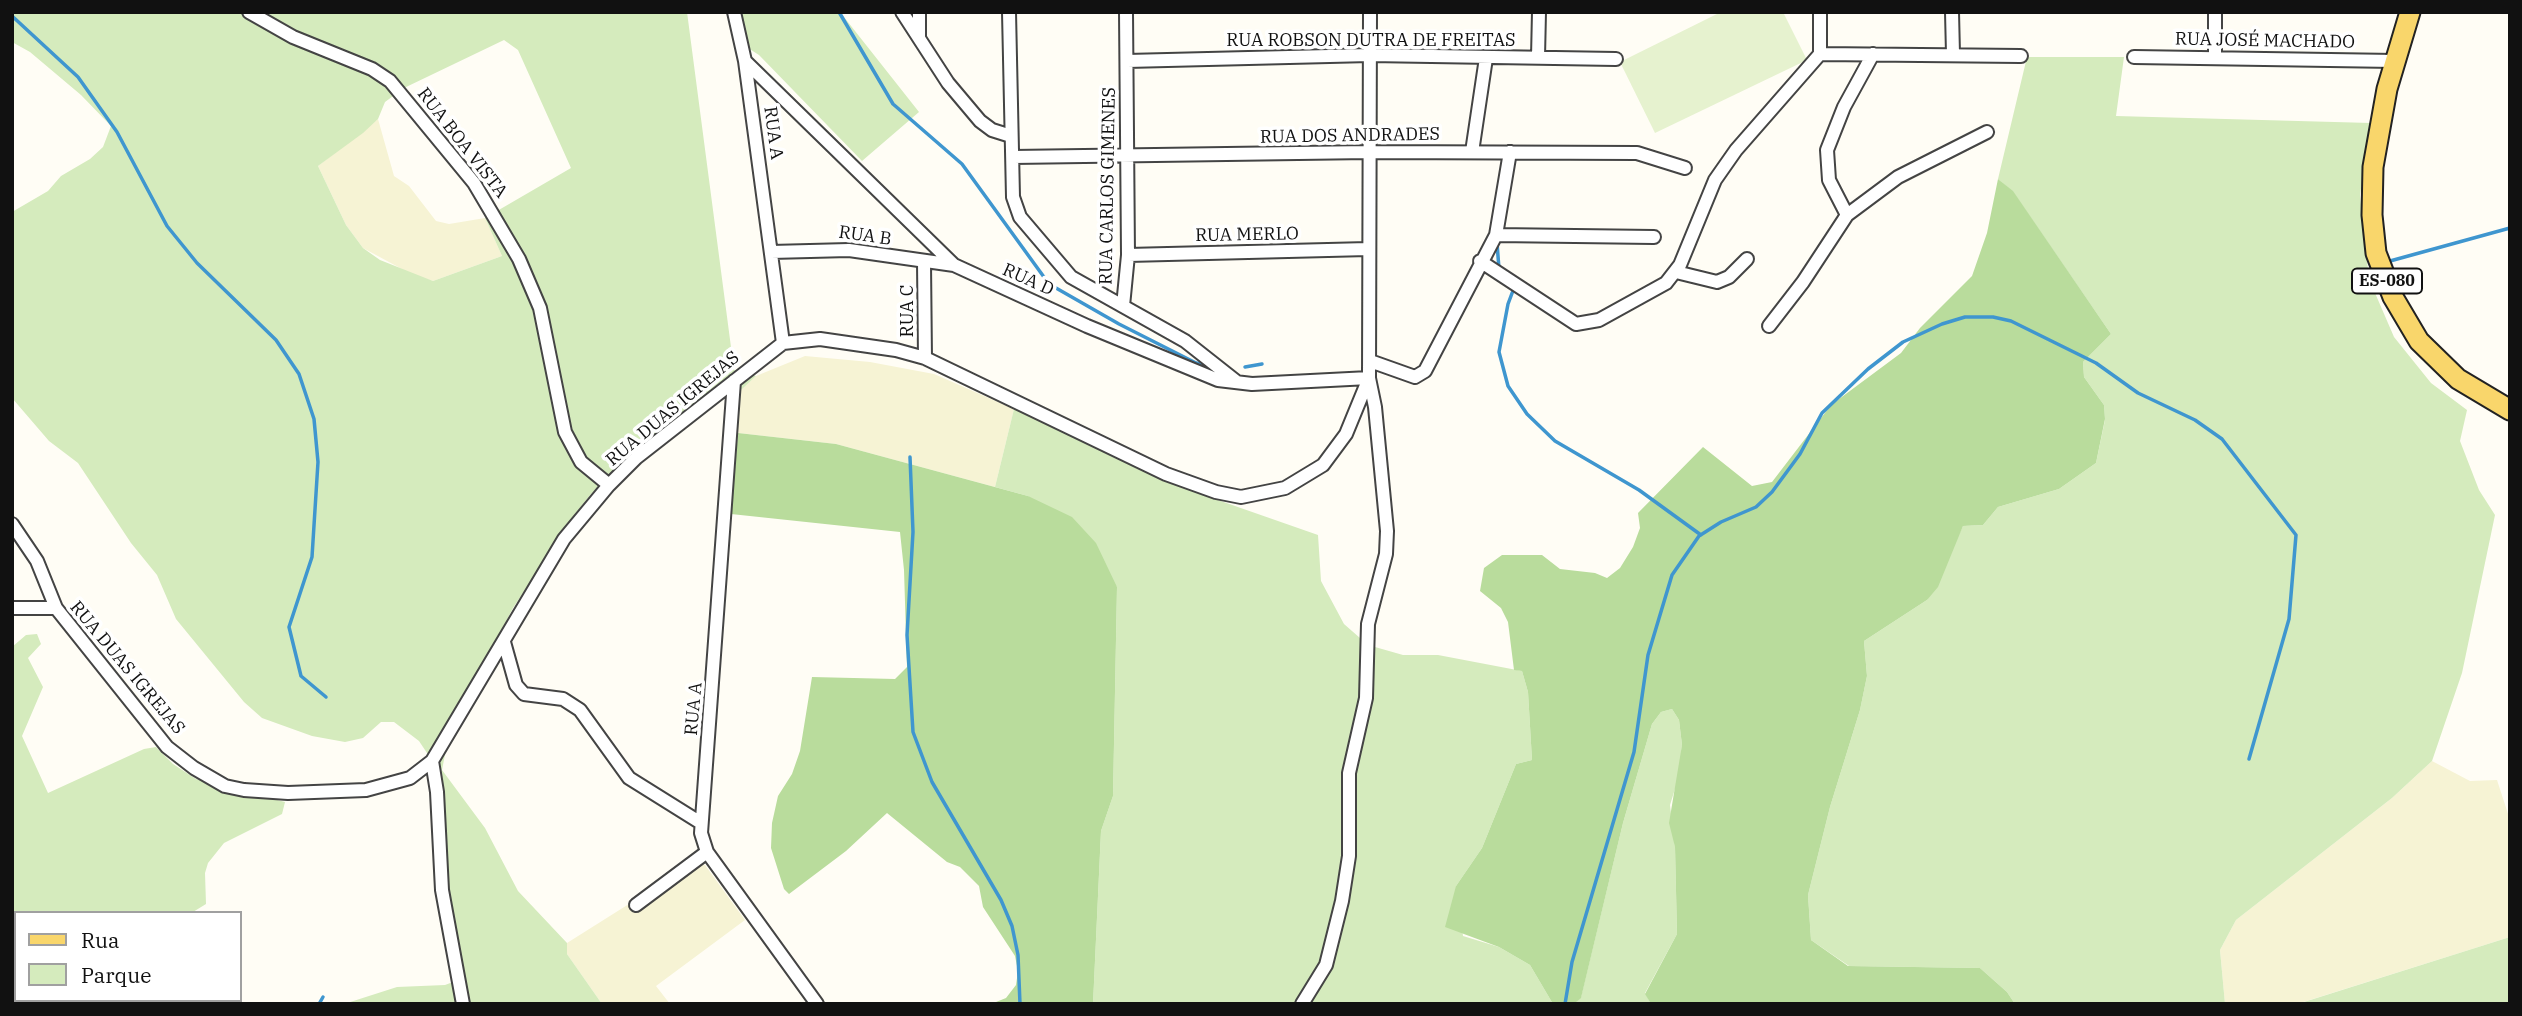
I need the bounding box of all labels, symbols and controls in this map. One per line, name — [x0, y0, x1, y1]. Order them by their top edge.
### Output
street label: RUA JOSÉ MACHADO — [2175, 29, 2355, 53]
street label: RUA ROBSON DUTRA DE FREITAS — [1226, 30, 1516, 52]
street label: RUA BOA VISTA — [412, 84, 512, 202]
street label: RUA CARLOS GIMENES — [1095, 87, 1121, 285]
street label: RUA A — [759, 105, 787, 161]
street label: RUA DOS ANDRADES — [1260, 124, 1440, 148]
street label: RUA B — [837, 222, 893, 250]
street label: RUA MERLO — [1195, 223, 1299, 247]
street label: RUA D — [999, 259, 1057, 301]
road number: ES-080 — [2352, 268, 2422, 294]
street label: RUA C — [897, 285, 919, 337]
street label: RUA DUAS IGREJAS — [602, 347, 744, 471]
street label: RUA DUAS IGREJAS — [65, 597, 189, 739]
street label: RUA A — [681, 681, 707, 737]
legend — [14, 911, 242, 1002]
text: Rua — [81, 926, 119, 954]
text: Parque — [81, 961, 151, 989]

